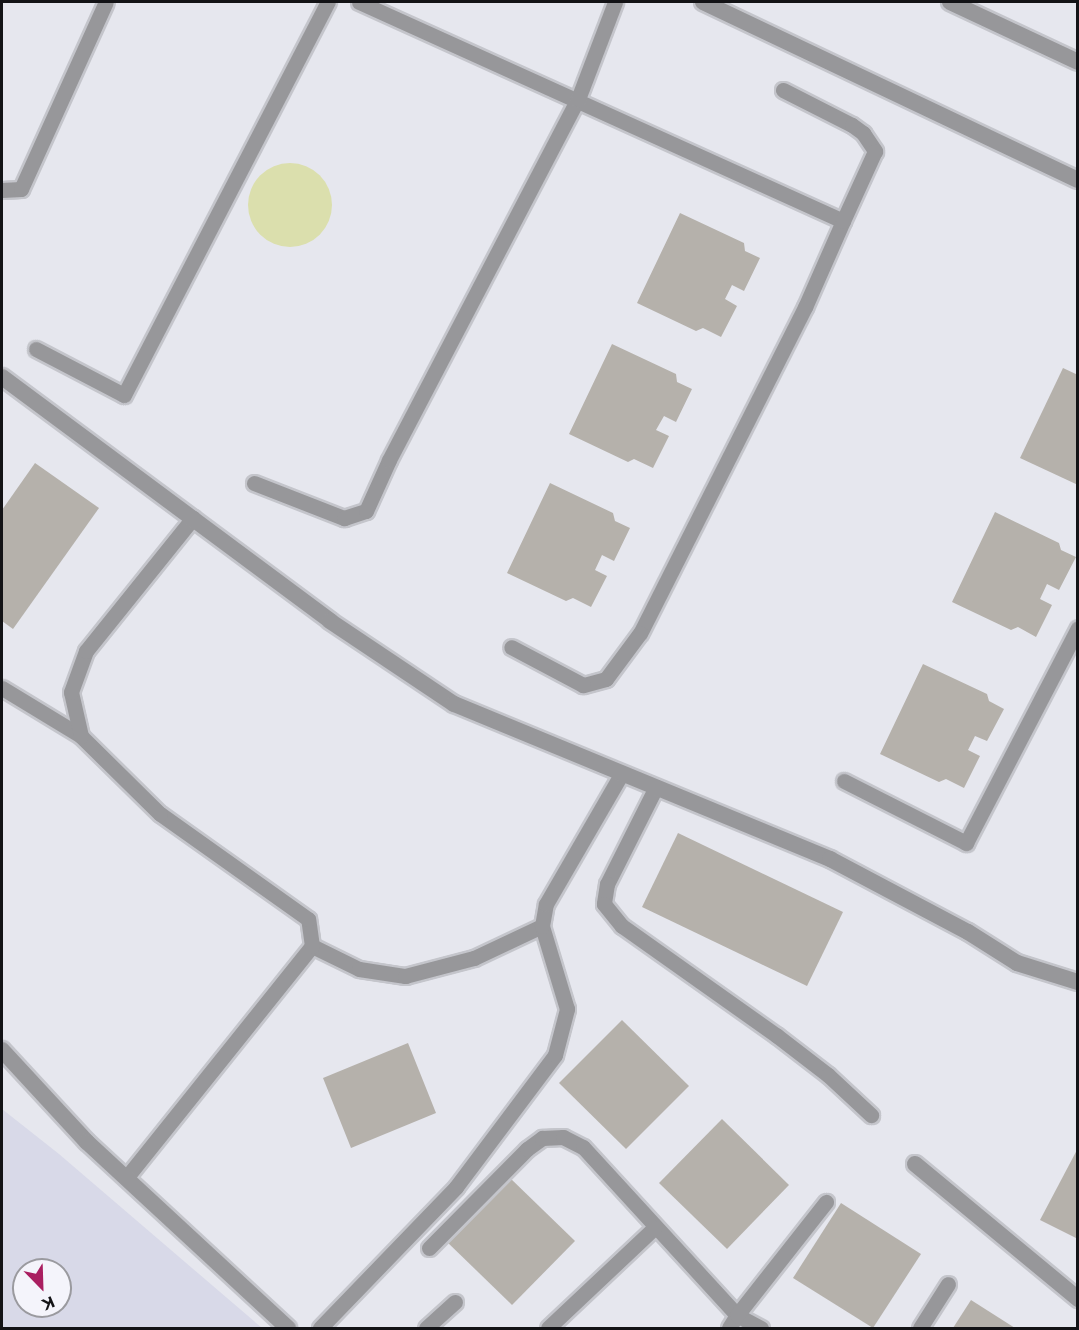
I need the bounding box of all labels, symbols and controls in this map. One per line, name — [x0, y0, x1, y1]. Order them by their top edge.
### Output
north arrow — [12, 1258, 72, 1318]
text: K — [39, 1292, 58, 1314]

